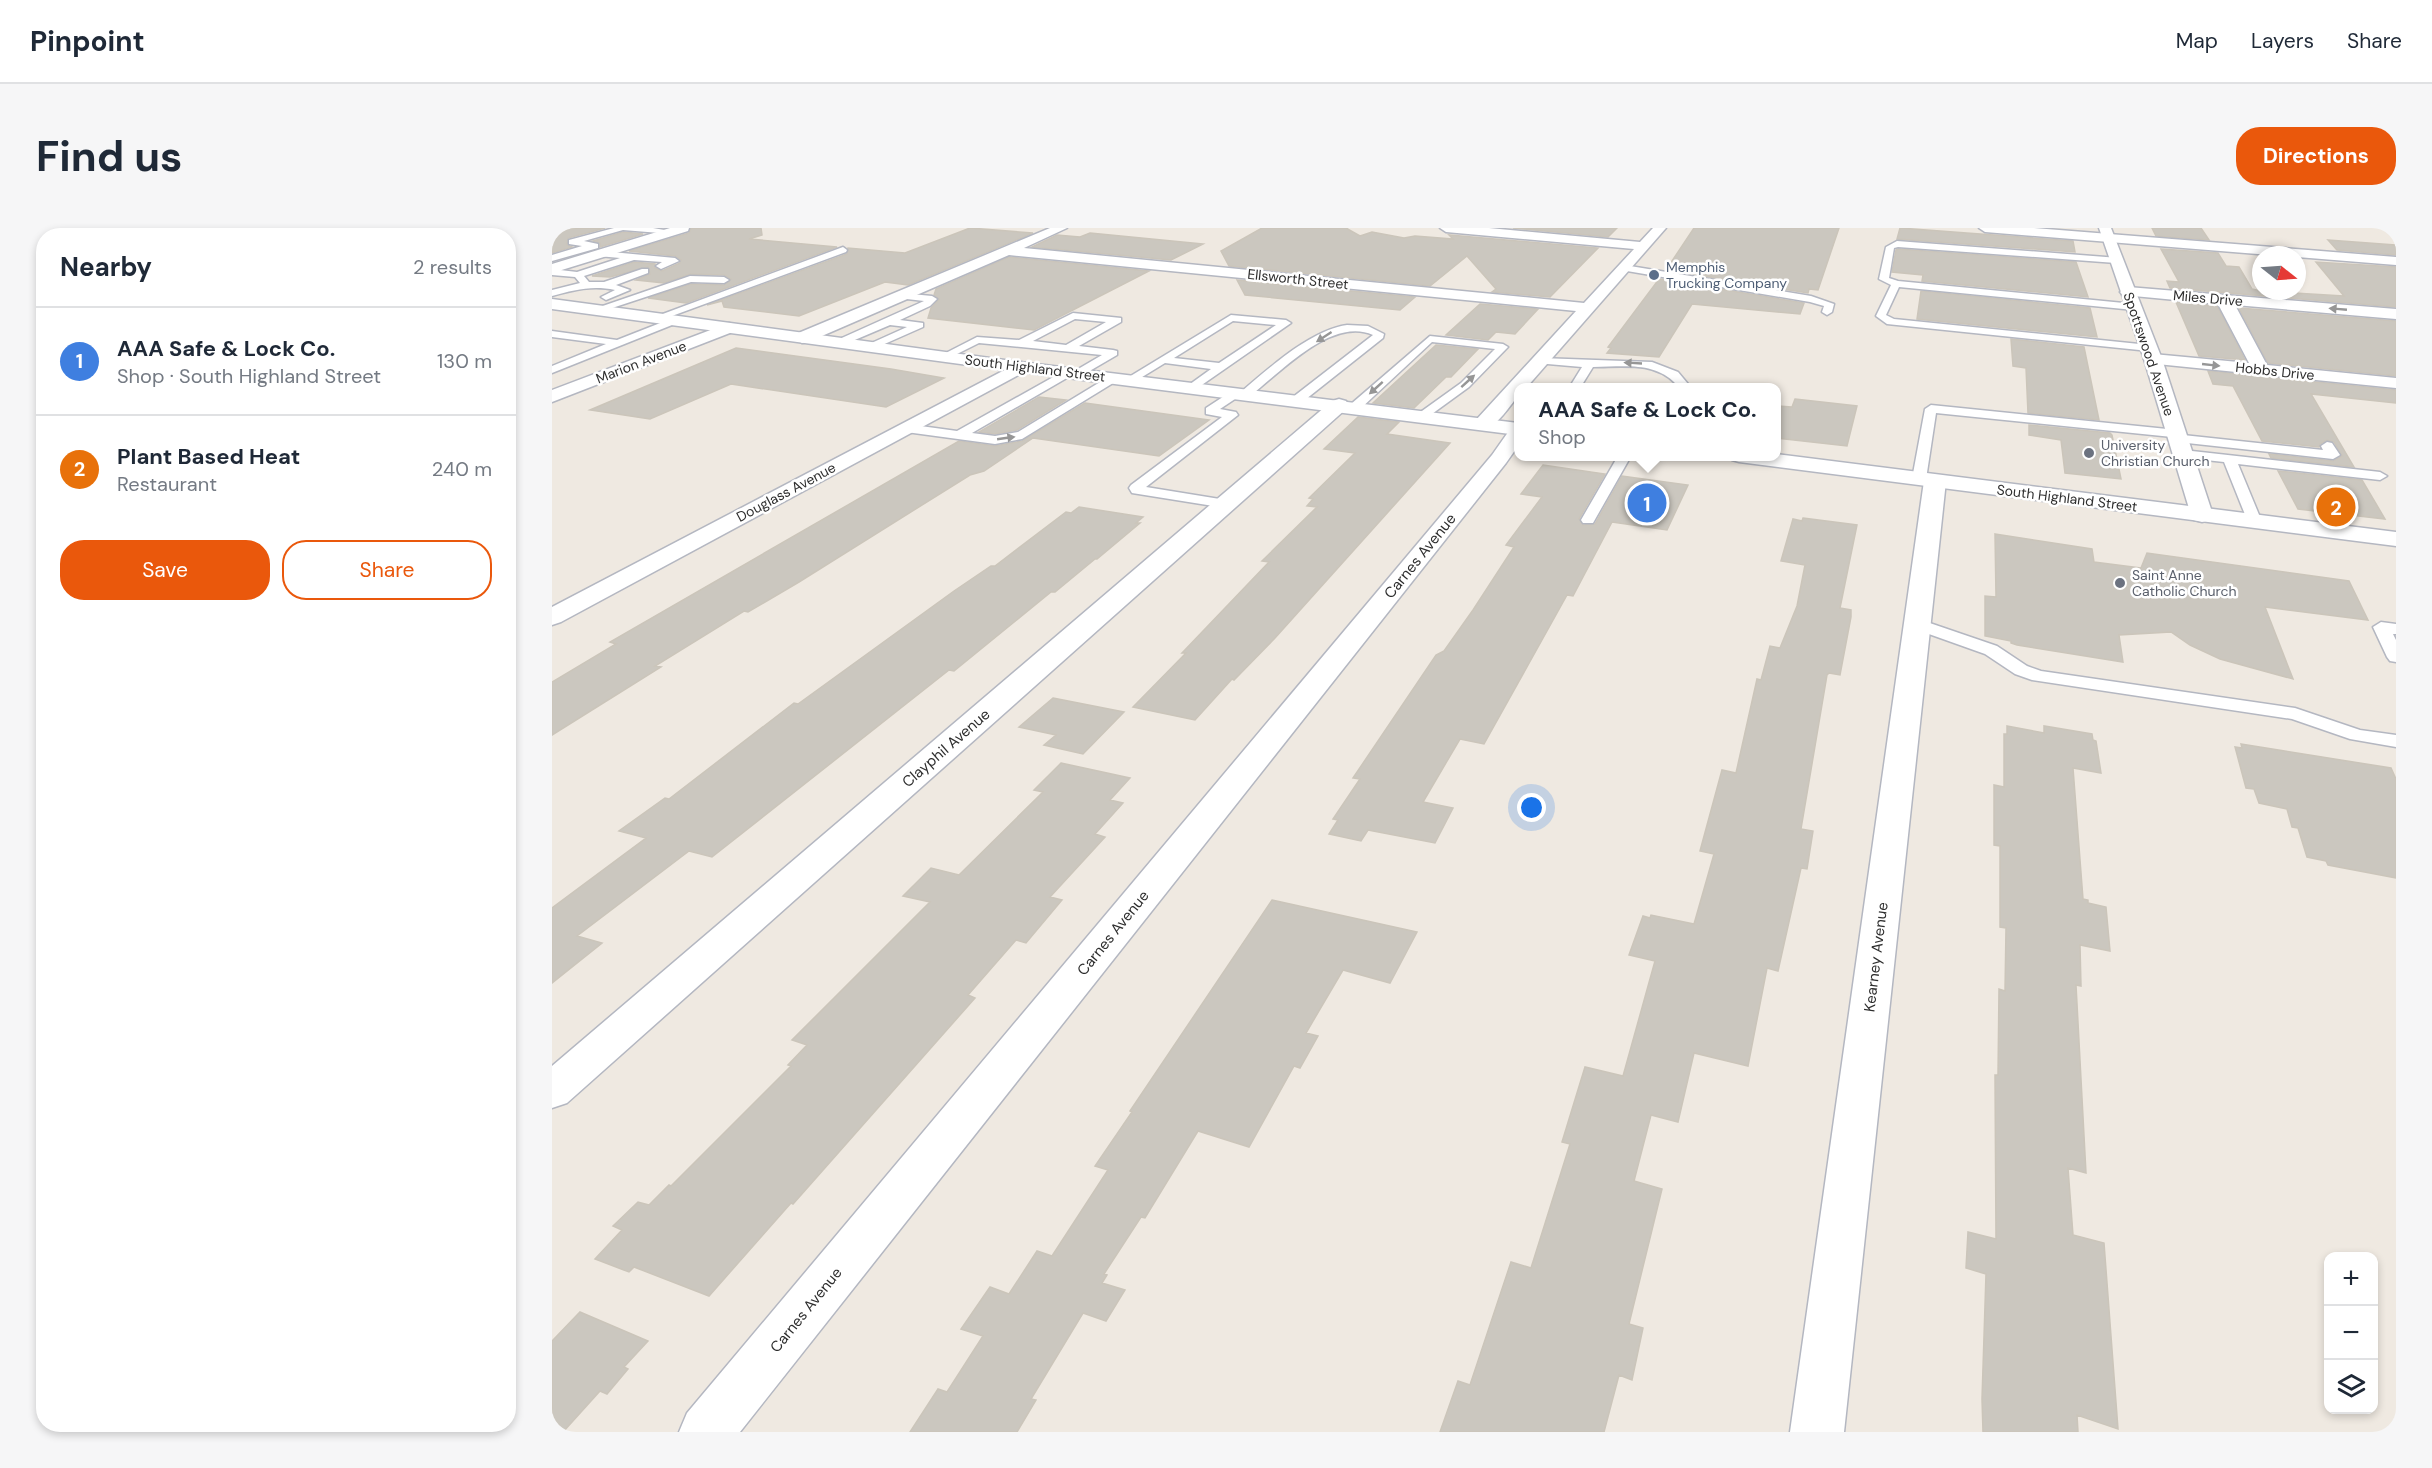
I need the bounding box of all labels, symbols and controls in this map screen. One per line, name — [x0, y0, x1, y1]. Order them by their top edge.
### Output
text: Pinpoint — [30, 23, 145, 60]
text: Map — [2176, 27, 2218, 55]
text: Layers — [2251, 27, 2314, 55]
text: Share — [2347, 27, 2402, 55]
button: Directions — [2236, 127, 2396, 185]
text: Find us — [36, 129, 182, 184]
north arrow — [2252, 246, 2306, 300]
text: Nearby — [60, 250, 152, 284]
text: 2 results — [413, 254, 492, 280]
place label: Memphis Trucking Company — [1666, 258, 1787, 292]
street label: Ellsworth Street — [1246, 265, 1350, 293]
marker: Memphis Trucking Company — [1647, 268, 1661, 282]
street label: Miles Drive — [2172, 286, 2244, 310]
street label: Spottswood Avenue — [2119, 290, 2179, 418]
one-way arrow — [2328, 305, 2347, 314]
one-way arrow — [1316, 332, 1332, 343]
text: AAA Safe & Lock Co. — [117, 334, 335, 363]
street label: Marion Avenue — [593, 336, 689, 388]
text: 1 — [76, 348, 83, 374]
text: 130 m — [437, 348, 492, 374]
street label: South Highland Street — [964, 350, 1106, 386]
street label: Hobbs Drive — [2235, 358, 2315, 384]
one-way arrow — [1623, 359, 1642, 368]
one-way arrow — [2202, 360, 2221, 370]
text: Shop · South Highland Street — [117, 363, 381, 389]
one-way arrow — [1460, 375, 1475, 388]
one-way arrow — [1368, 381, 1383, 395]
popup — [1514, 383, 1781, 461]
text: AAA Safe & Lock Co. — [1538, 395, 1757, 424]
text: Shop — [1538, 424, 1586, 450]
one-way arrow — [997, 434, 1016, 443]
place label: University Christian Church — [2101, 436, 2210, 470]
text: Plant Based Heat — [117, 442, 300, 471]
marker: University Christian Church — [2082, 446, 2096, 460]
text: 2 — [74, 456, 85, 482]
text: 240 m — [432, 456, 492, 482]
street label: Douglass Avenue — [733, 458, 839, 526]
text: Restaurant — [117, 471, 217, 497]
pin: 1 — [1628, 480, 1666, 526]
street label: South Highland Street — [1996, 480, 2138, 516]
pin: 2 — [2316, 484, 2356, 530]
street label: Carnes Avenue — [1379, 509, 1461, 603]
button: Save — [60, 540, 270, 600]
button: Share — [282, 540, 492, 600]
place label: Saint Anne Catholic Church — [2132, 566, 2237, 600]
marker: Saint Anne Catholic Church — [2113, 576, 2127, 590]
street label: Clayphil Avenue — [898, 704, 994, 792]
your location — [1517, 793, 1546, 822]
street label: Carnes Avenue — [1072, 886, 1154, 980]
street label: Kearney Avenue — [1859, 901, 1893, 1013]
map controls — [2324, 1252, 2378, 1414]
button: + — [2324, 1252, 2378, 1306]
street label: Carnes Avenue — [765, 1263, 847, 1357]
button: − — [2324, 1306, 2378, 1360]
button: layers — [2324, 1360, 2378, 1414]

